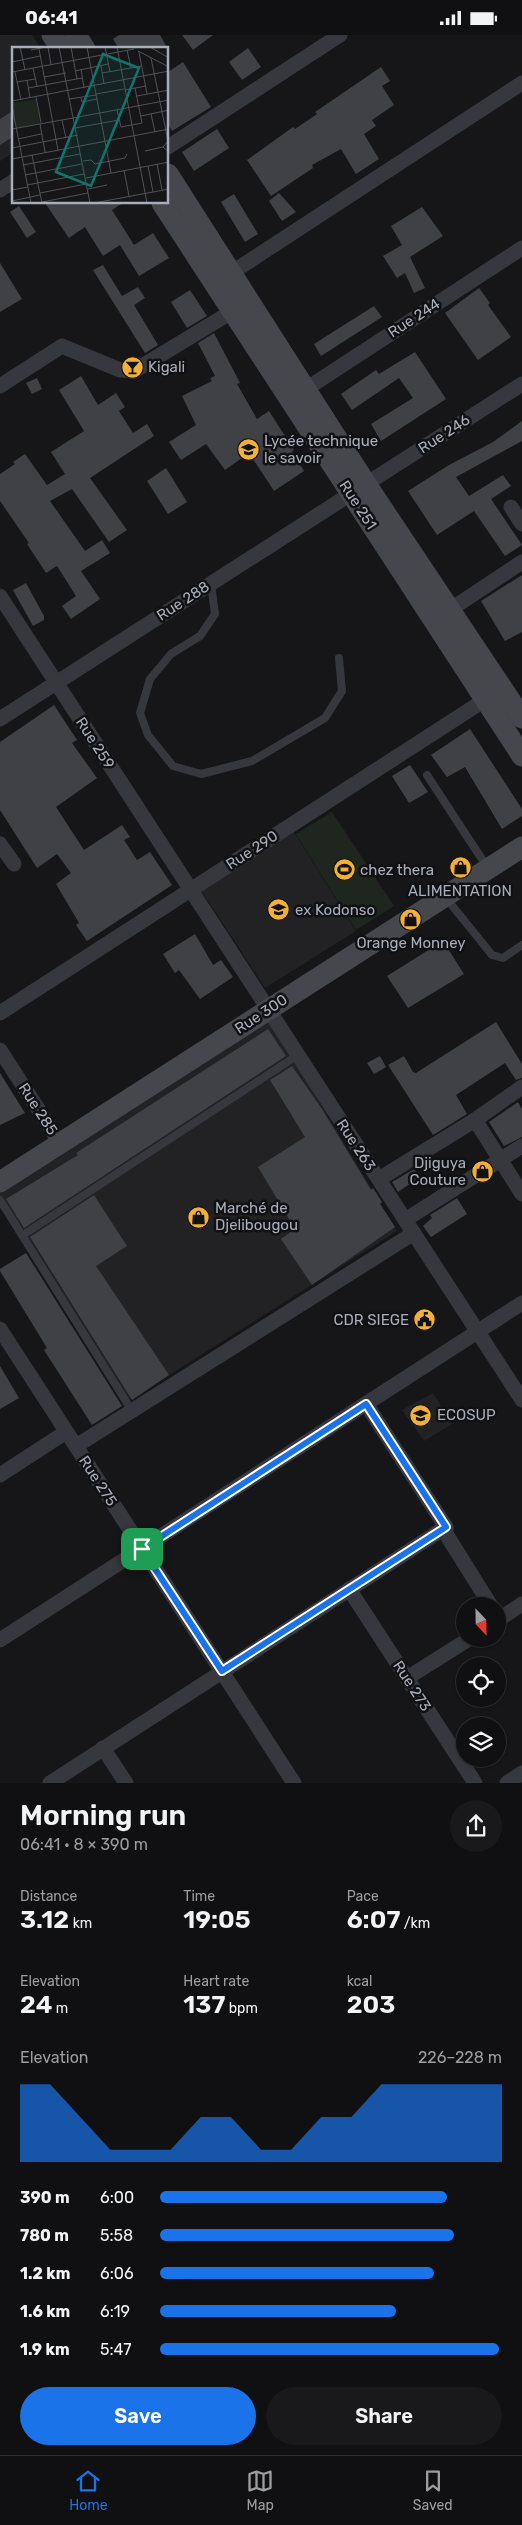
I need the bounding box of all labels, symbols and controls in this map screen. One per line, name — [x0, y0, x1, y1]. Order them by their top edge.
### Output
text: 06:41 — [25, 6, 78, 29]
inset map — [12, 47, 169, 204]
street label: Rue 244 — [385, 295, 443, 341]
bar icon: Kigali — [120, 355, 144, 379]
place label: Kigali — [148, 358, 185, 376]
street label: Rue 246 — [415, 411, 473, 457]
place label: Lycée technique le savoir — [264, 432, 378, 467]
school or university icon: Lycée technique le savoir — [236, 438, 260, 462]
street label: Rue 251 — [336, 477, 380, 533]
street label: Rue 288 — [153, 577, 213, 625]
street label: Rue 259 — [72, 714, 118, 772]
street label: Rue 290 — [223, 827, 281, 873]
shop icon: ALIMENTATION — [448, 856, 472, 880]
sports icon: chez thera — [332, 858, 356, 882]
place label: chez thera — [360, 861, 434, 879]
place label: ALIMENTATION — [408, 882, 512, 900]
school or university icon: ex Kodonso — [267, 898, 291, 922]
place label: ex Kodonso — [295, 901, 375, 919]
shop icon: Orange Monney — [399, 908, 423, 932]
place label: Orange Monney — [356, 934, 466, 952]
street label: Rue 300 — [231, 990, 291, 1038]
street label: Rue 285 — [15, 1080, 61, 1138]
street label: Rue 263 — [333, 1116, 379, 1174]
place label: Djiguya Couture — [410, 1154, 466, 1189]
shop icon: Djiguya Couture — [470, 1160, 494, 1184]
place label: Marché de Djelibougou — [215, 1199, 298, 1234]
shop icon: Marché de Djelibougou — [187, 1205, 211, 1229]
public building icon: CDR SIEGE — [413, 1308, 437, 1332]
place label: CDR SIEGE — [333, 1311, 409, 1329]
school or university icon: ECOSUP — [409, 1403, 433, 1427]
place label: ECOSUP — [437, 1406, 496, 1424]
street label: Rue 275 — [75, 1452, 121, 1510]
pin — [121, 1528, 163, 1570]
icon: arrive — [128, 1535, 156, 1563]
north arrow — [456, 1597, 506, 1647]
map controls — [456, 1597, 506, 1767]
street label: Rue 273 — [389, 1657, 435, 1715]
button: locate — [456, 1657, 506, 1707]
button: layers — [456, 1717, 506, 1767]
text: Morning run — [20, 1799, 186, 1832]
button: share — [450, 1800, 502, 1852]
text: 06:41 · 8 × 390 m — [20, 1835, 148, 1854]
text: Distance — [20, 1888, 77, 1905]
text: Time — [183, 1888, 215, 1905]
text: Pace — [347, 1888, 379, 1905]
text: 3.12 — [20, 1905, 69, 1934]
text: 19:05 — [183, 1905, 251, 1934]
text: 6:07 — [347, 1905, 400, 1934]
text: km — [69, 1915, 92, 1932]
text: /km — [400, 1915, 430, 1932]
text: Elevation — [20, 1973, 80, 1990]
text: Heart rate — [183, 1973, 249, 1990]
text: kcal — [347, 1973, 372, 1990]
text: 24 — [20, 1990, 52, 2019]
text: 137 — [183, 1990, 225, 2019]
text: 203 — [347, 1990, 395, 2019]
text: m — [52, 2000, 68, 2017]
text: bpm — [225, 2000, 258, 2017]
text: Elevation — [20, 2048, 89, 2067]
text: 226–228 m — [418, 2048, 502, 2067]
text: 390 m — [20, 2188, 70, 2207]
text: 6:00 — [100, 2188, 134, 2207]
text: 780 m — [20, 2226, 69, 2245]
text: 5:58 — [100, 2226, 133, 2245]
text: 1.2 km — [20, 2264, 70, 2283]
text: 6:06 — [100, 2264, 134, 2283]
text: 1.6 km — [20, 2302, 70, 2321]
text: 6:19 — [100, 2302, 130, 2321]
text: 1.9 km — [20, 2340, 70, 2359]
text: 5:47 — [100, 2340, 131, 2359]
button: Save — [20, 2387, 256, 2445]
button: Share — [266, 2387, 502, 2445]
tab: Home — [69, 2467, 108, 2514]
tab: Map — [246, 2467, 274, 2514]
tab: Saved — [413, 2467, 453, 2514]

